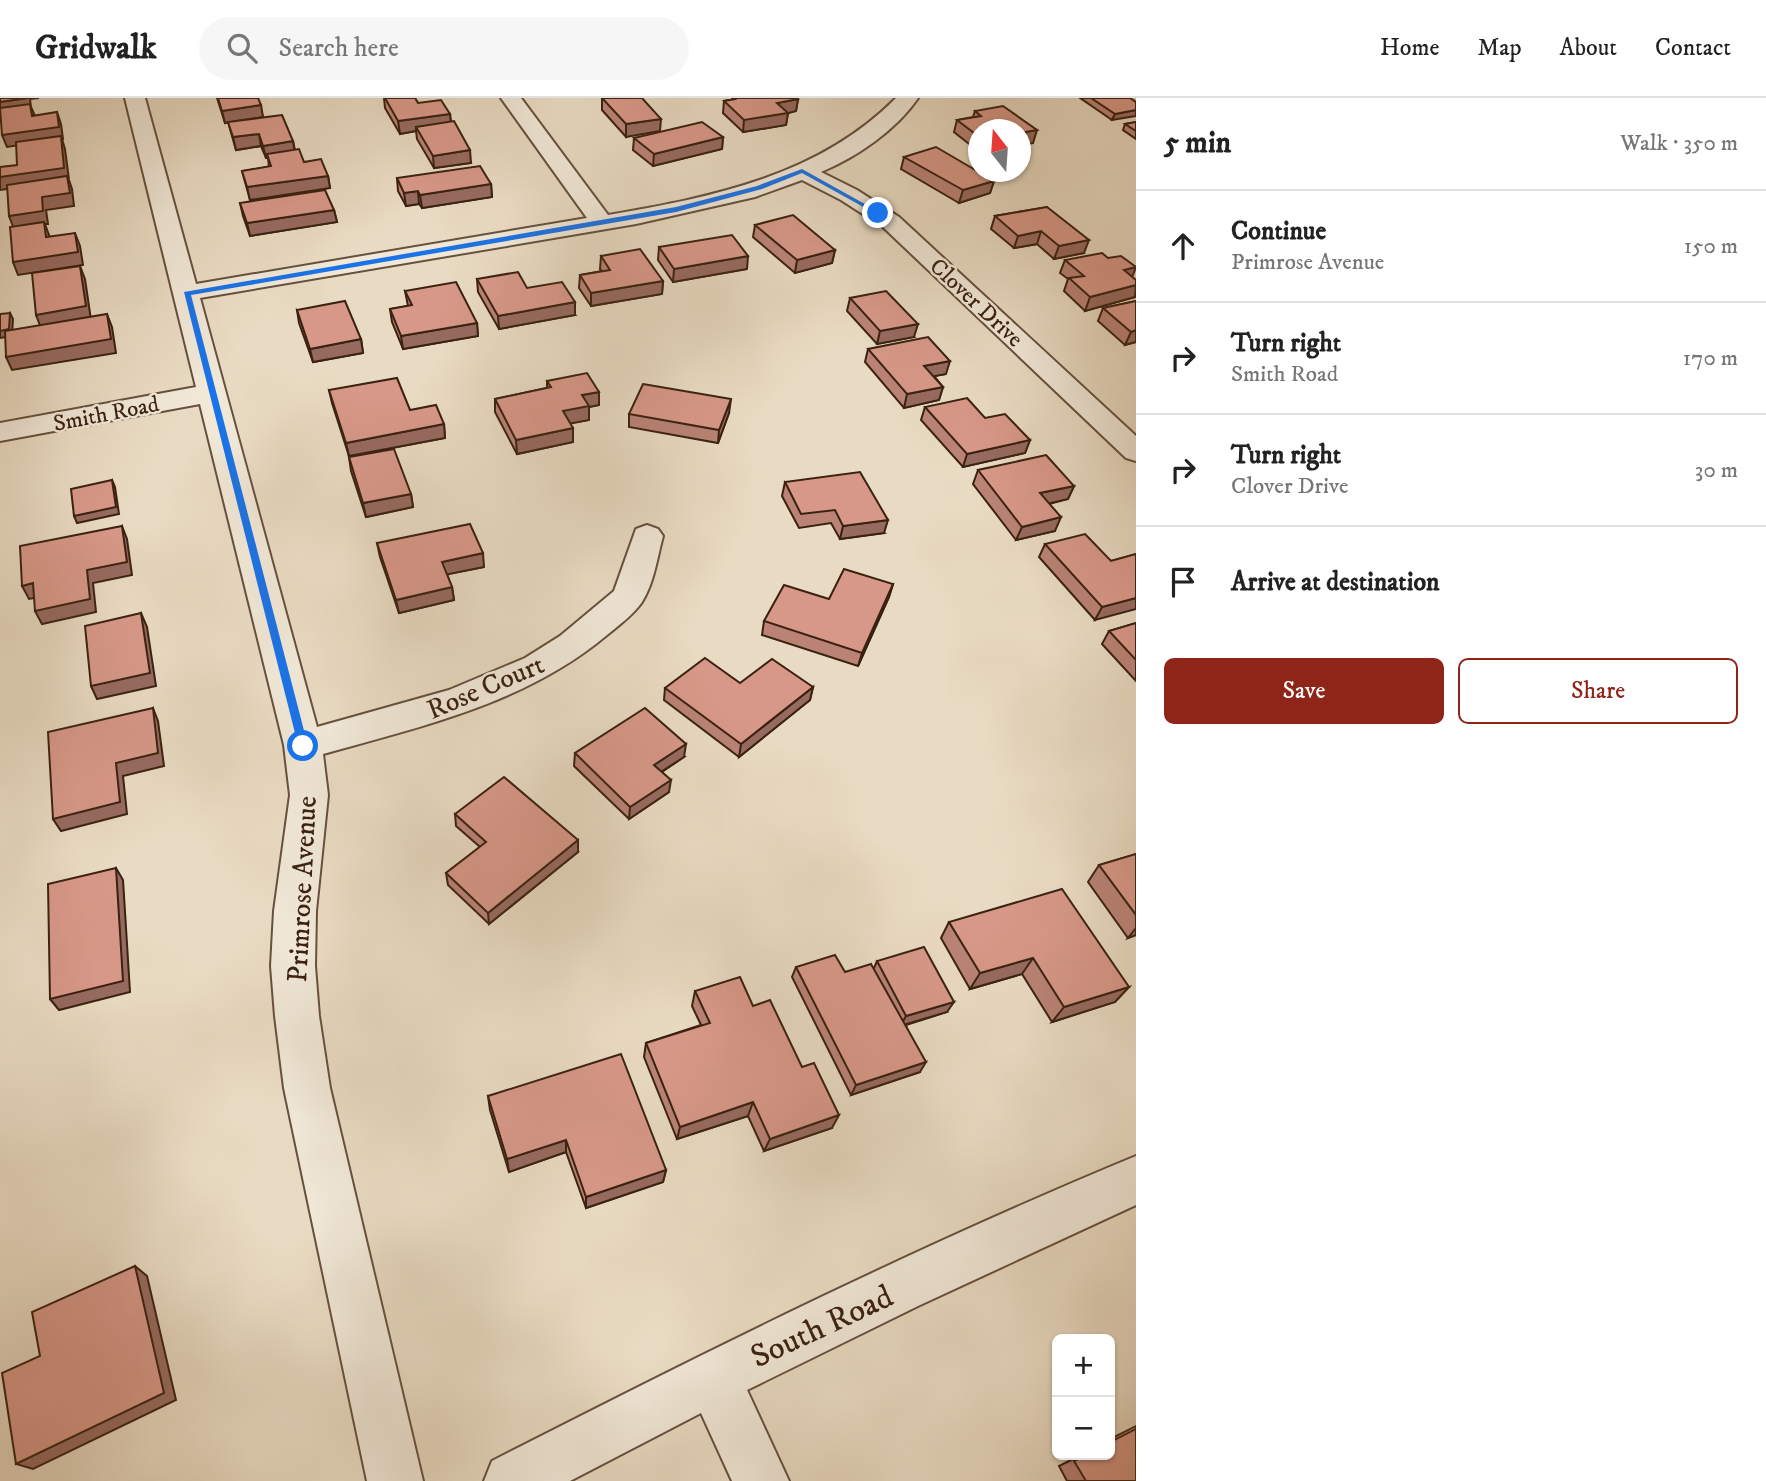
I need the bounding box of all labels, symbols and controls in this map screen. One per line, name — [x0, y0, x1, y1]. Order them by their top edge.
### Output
search box — [199, 17, 689, 80]
text: Gridwalk — [35, 28, 157, 69]
icon: search — [223, 29, 261, 67]
text: Search here — [279, 32, 399, 65]
text: Home — [1380, 33, 1439, 63]
text: Map — [1477, 33, 1522, 63]
text: About — [1560, 33, 1617, 63]
text: Contact — [1655, 33, 1731, 63]
north arrow — [968, 119, 1031, 182]
text: 5 min — [1164, 125, 1231, 162]
text: Walk · 350 m — [1620, 129, 1738, 158]
route end — [862, 197, 893, 228]
text: Continue — [1231, 215, 1326, 248]
icon: ahead — [1164, 227, 1202, 265]
text: 150 m — [1684, 232, 1738, 261]
text: Primrose Avenue — [1231, 248, 1384, 277]
street label: Clover Drive — [923, 252, 1029, 354]
text: Turn right — [1231, 327, 1341, 360]
icon: right — [1164, 339, 1202, 377]
text: 170 m — [1683, 344, 1738, 373]
text: Smith Road — [1231, 360, 1338, 389]
street label: Smith Road — [51, 390, 162, 439]
text: Turn right — [1231, 439, 1341, 472]
icon: right — [1164, 451, 1202, 489]
text: 30 m — [1695, 456, 1738, 485]
text: Clover Drive — [1231, 472, 1349, 501]
icon: arrive — [1164, 563, 1202, 601]
text: Arrive at destination — [1231, 566, 1440, 599]
street label: Rose Court — [422, 647, 550, 728]
button: Save — [1164, 658, 1444, 724]
button: Share — [1458, 658, 1738, 724]
route start — [287, 730, 318, 761]
street label: Primrose Avenue — [280, 795, 325, 983]
street label: South Road — [744, 1276, 900, 1378]
map controls — [1052, 1334, 1115, 1460]
button: + — [1052, 1334, 1115, 1397]
button: − — [1052, 1397, 1115, 1460]

